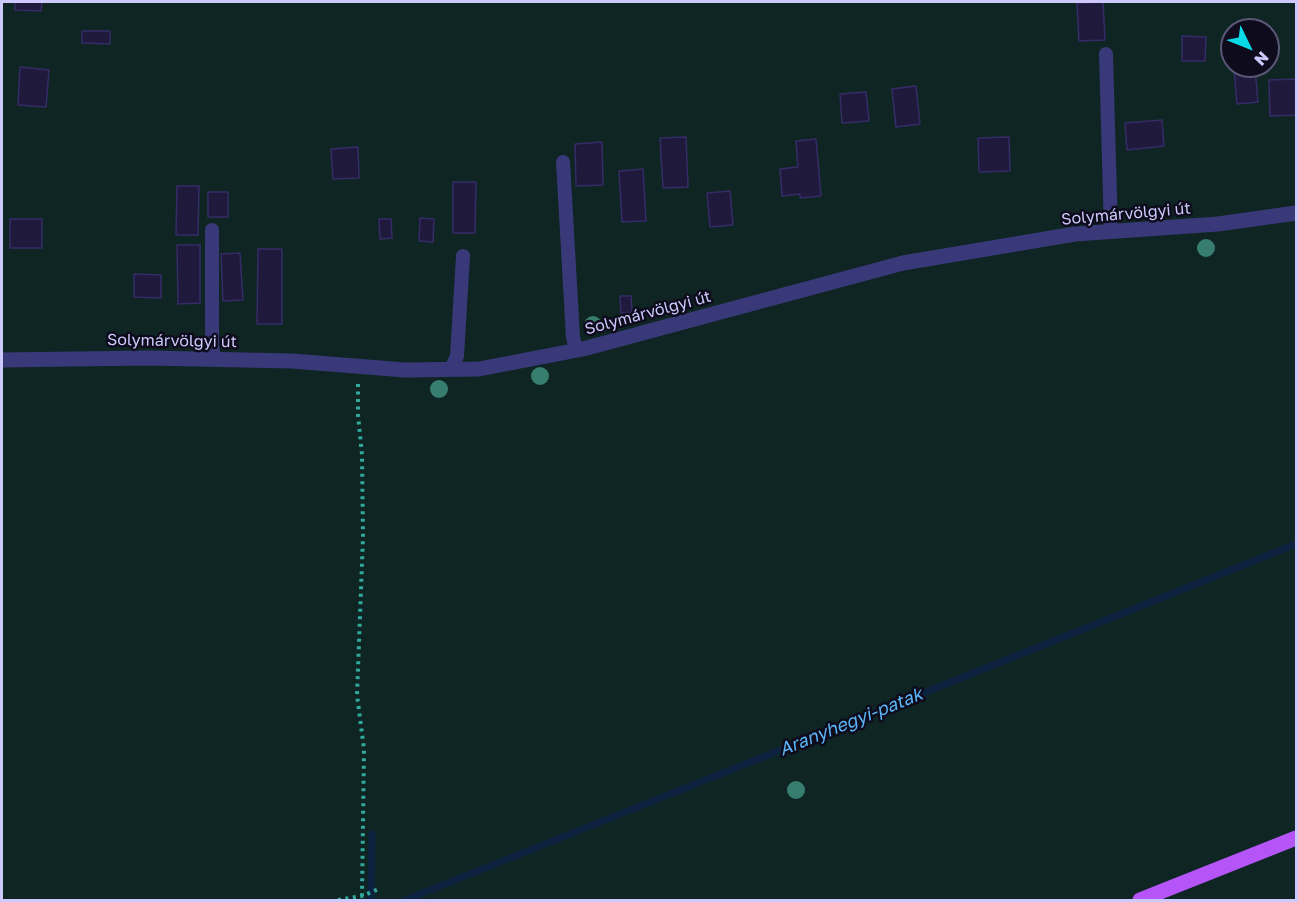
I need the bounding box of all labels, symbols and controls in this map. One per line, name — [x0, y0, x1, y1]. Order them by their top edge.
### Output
north arrow — [1220, 18, 1280, 78]
text: N — [1250, 48, 1273, 70]
street label: Solymárvölgyi út — [1060, 199, 1192, 229]
street label: Solymárvölgyi út — [583, 287, 713, 339]
street label: Solymárvölgyi út — [107, 330, 237, 352]
water label: Aranyhegyi-patak — [776, 683, 926, 761]

